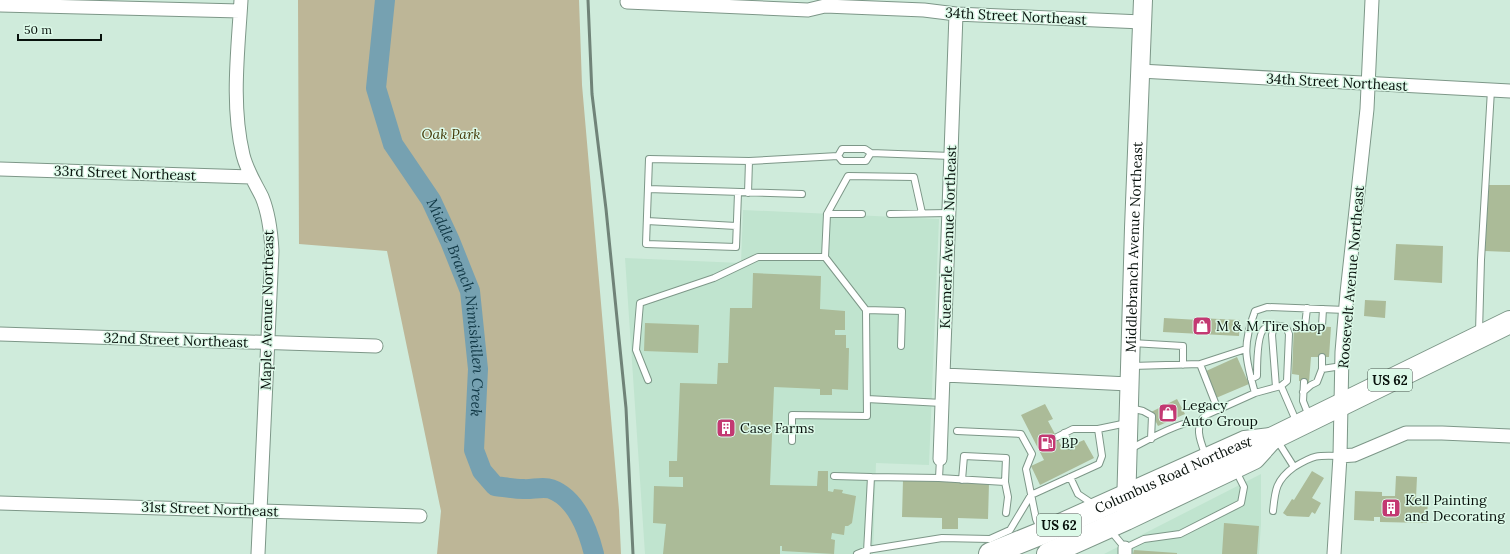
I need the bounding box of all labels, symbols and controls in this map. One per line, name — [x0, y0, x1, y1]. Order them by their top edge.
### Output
street label: 34th Street Northeast — [945, 3, 1088, 29]
scale bar — [18, 16, 101, 42]
text: 50 m — [24, 22, 52, 37]
street label: 34th Street Northeast — [1266, 69, 1409, 95]
park label: Oak Park — [421, 125, 481, 143]
street label: Middlebranch Avenue Northeast — [1121, 141, 1146, 353]
street label: Kuemerle Avenue Northeast — [936, 145, 960, 329]
street label: 33rd Street Northeast — [54, 162, 197, 184]
street label: Roosevelt Avenue Northeast — [1334, 184, 1368, 369]
water label: Middle Branch Nimishillen Creek — [423, 195, 488, 417]
street label: Maple Avenue Northeast — [257, 229, 277, 390]
shop icon: M & M Tire Shop — [1191, 315, 1213, 337]
place label: M & M Tire Shop — [1216, 317, 1325, 335]
street label: 32nd Street Northeast — [103, 328, 249, 352]
road number: US 62 — [1368, 369, 1412, 391]
place label: Legacy Auto Group — [1181, 396, 1258, 430]
shop icon: Legacy Auto Group — [1157, 402, 1179, 424]
building icon: Case Farms — [715, 417, 737, 439]
place label: Case Farms — [740, 419, 814, 437]
fuel station icon: BP — [1036, 432, 1058, 454]
street label: Columbus Road Northeast — [1092, 432, 1254, 517]
place label: BP — [1061, 434, 1079, 452]
place label: Kell Painting and Decorating — [1405, 491, 1505, 525]
building icon: Kell Painting and Decorating — [1380, 497, 1402, 519]
street label: 31st Street Northeast — [141, 498, 279, 520]
road number: US 62 — [1037, 514, 1081, 536]

